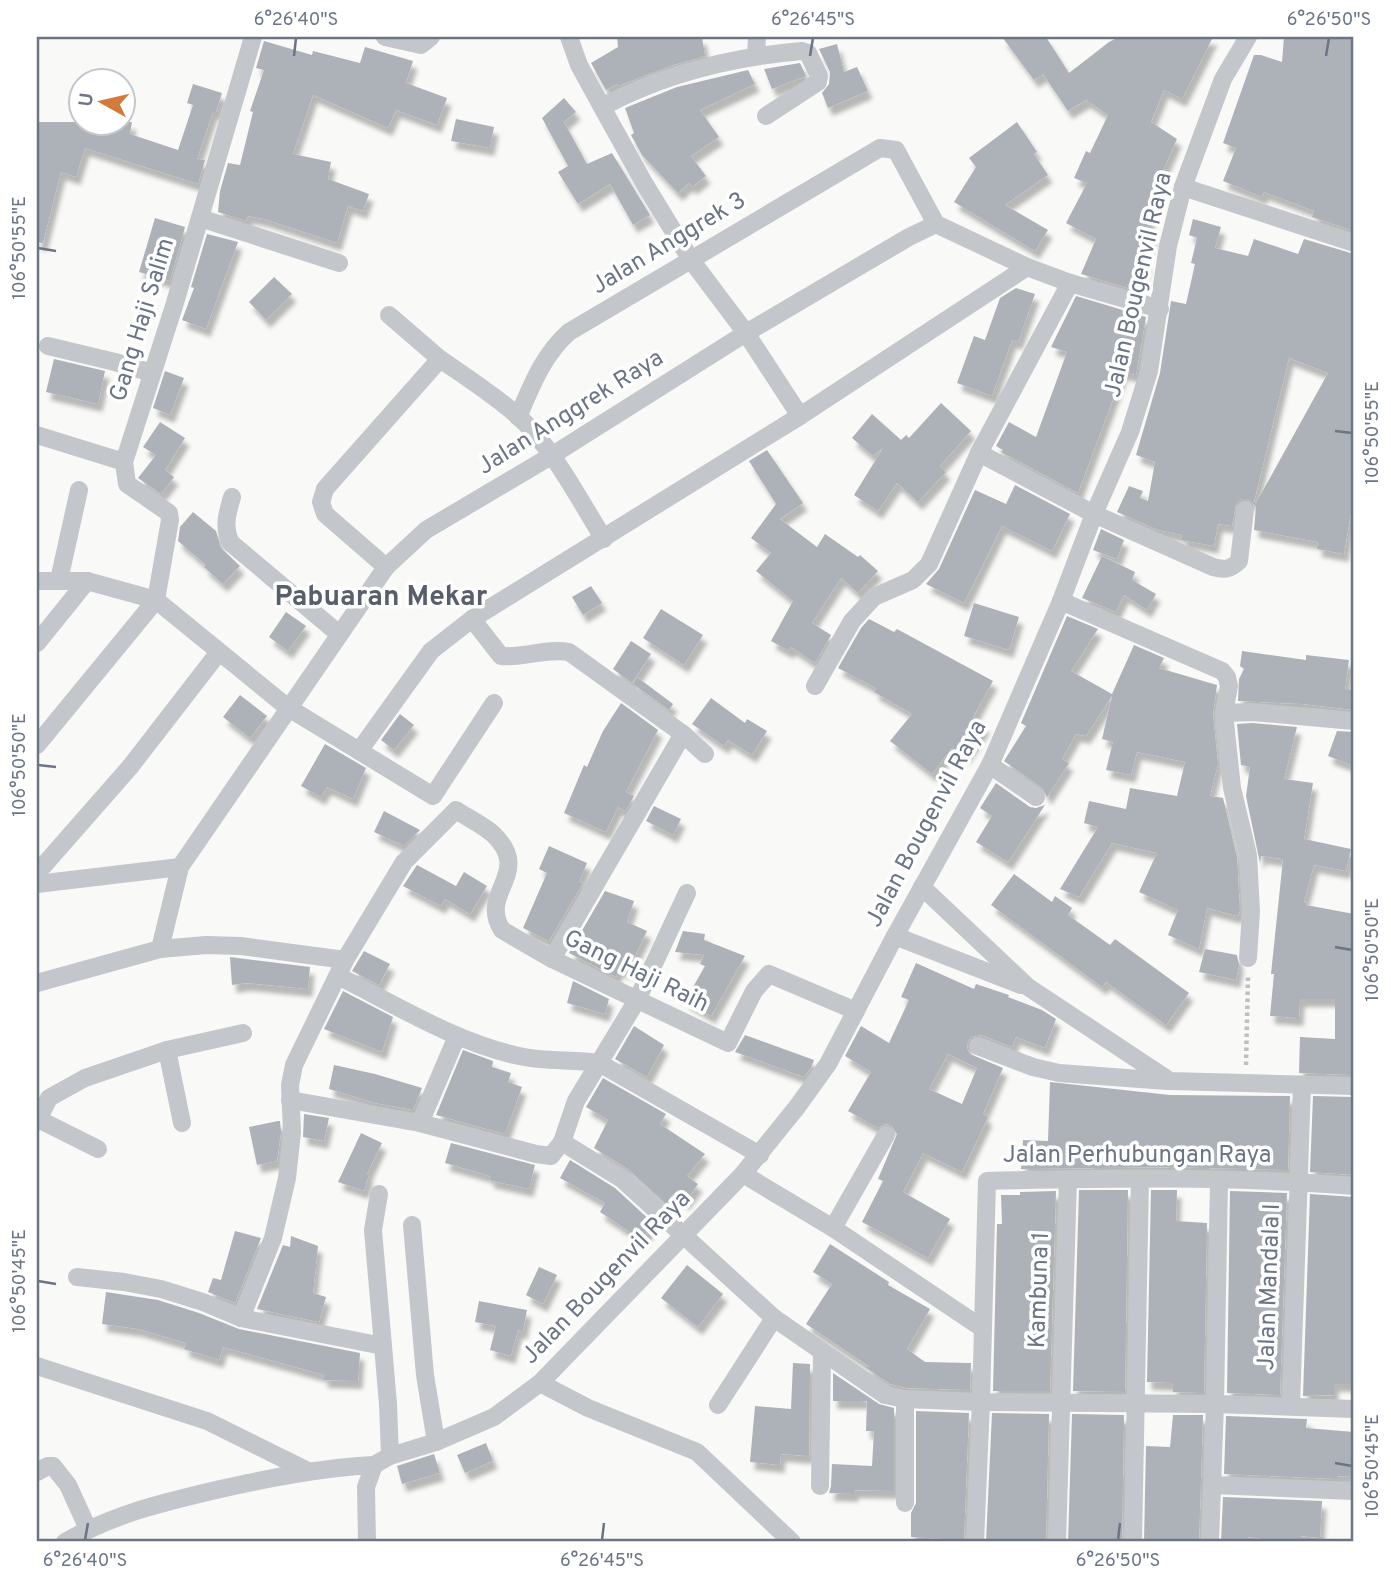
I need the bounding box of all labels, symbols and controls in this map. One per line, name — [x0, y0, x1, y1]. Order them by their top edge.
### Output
text: 6°26'40"S — [254, 9, 338, 32]
text: 6°26'45"S — [771, 9, 855, 32]
text: 6°26'50"S — [1287, 9, 1371, 32]
north arrow — [66, 66, 136, 136]
text: U — [74, 92, 100, 108]
street label: Jalan Bougenvil Raya — [1098, 169, 1180, 401]
street label: Jalan Anggrek 3 — [586, 186, 752, 302]
text: 106°50'55"E — [9, 196, 32, 300]
street label: Gang Haji Salim — [104, 235, 182, 405]
street label: Jalan Anggrek Raya — [472, 344, 670, 482]
text: 106°50'55"E — [1362, 381, 1385, 485]
district label: Pabuaran Mekar — [275, 580, 488, 616]
text: 106°50'50"E — [9, 713, 32, 817]
street label: Jalan Bougenvil Raya — [860, 715, 994, 933]
text: 106°50'50"E — [1362, 898, 1385, 1002]
street label: Gang Haji Raih — [559, 924, 713, 1020]
street label: Jalan Perhubungan Raya — [1003, 1141, 1271, 1171]
street label: Jalan Bougenvil Raya — [516, 1185, 698, 1371]
street label: Jalan Mandala I — [1252, 1203, 1288, 1371]
text: 106°50'45"E — [9, 1229, 32, 1333]
street label: Kambuna 1 — [1023, 1231, 1057, 1349]
text: 106°50'45"E — [1362, 1414, 1385, 1518]
text: 6°26'40"S — [43, 1550, 127, 1573]
text: 6°26'45"S — [560, 1550, 644, 1573]
text: 6°26'50"S — [1076, 1550, 1160, 1573]

